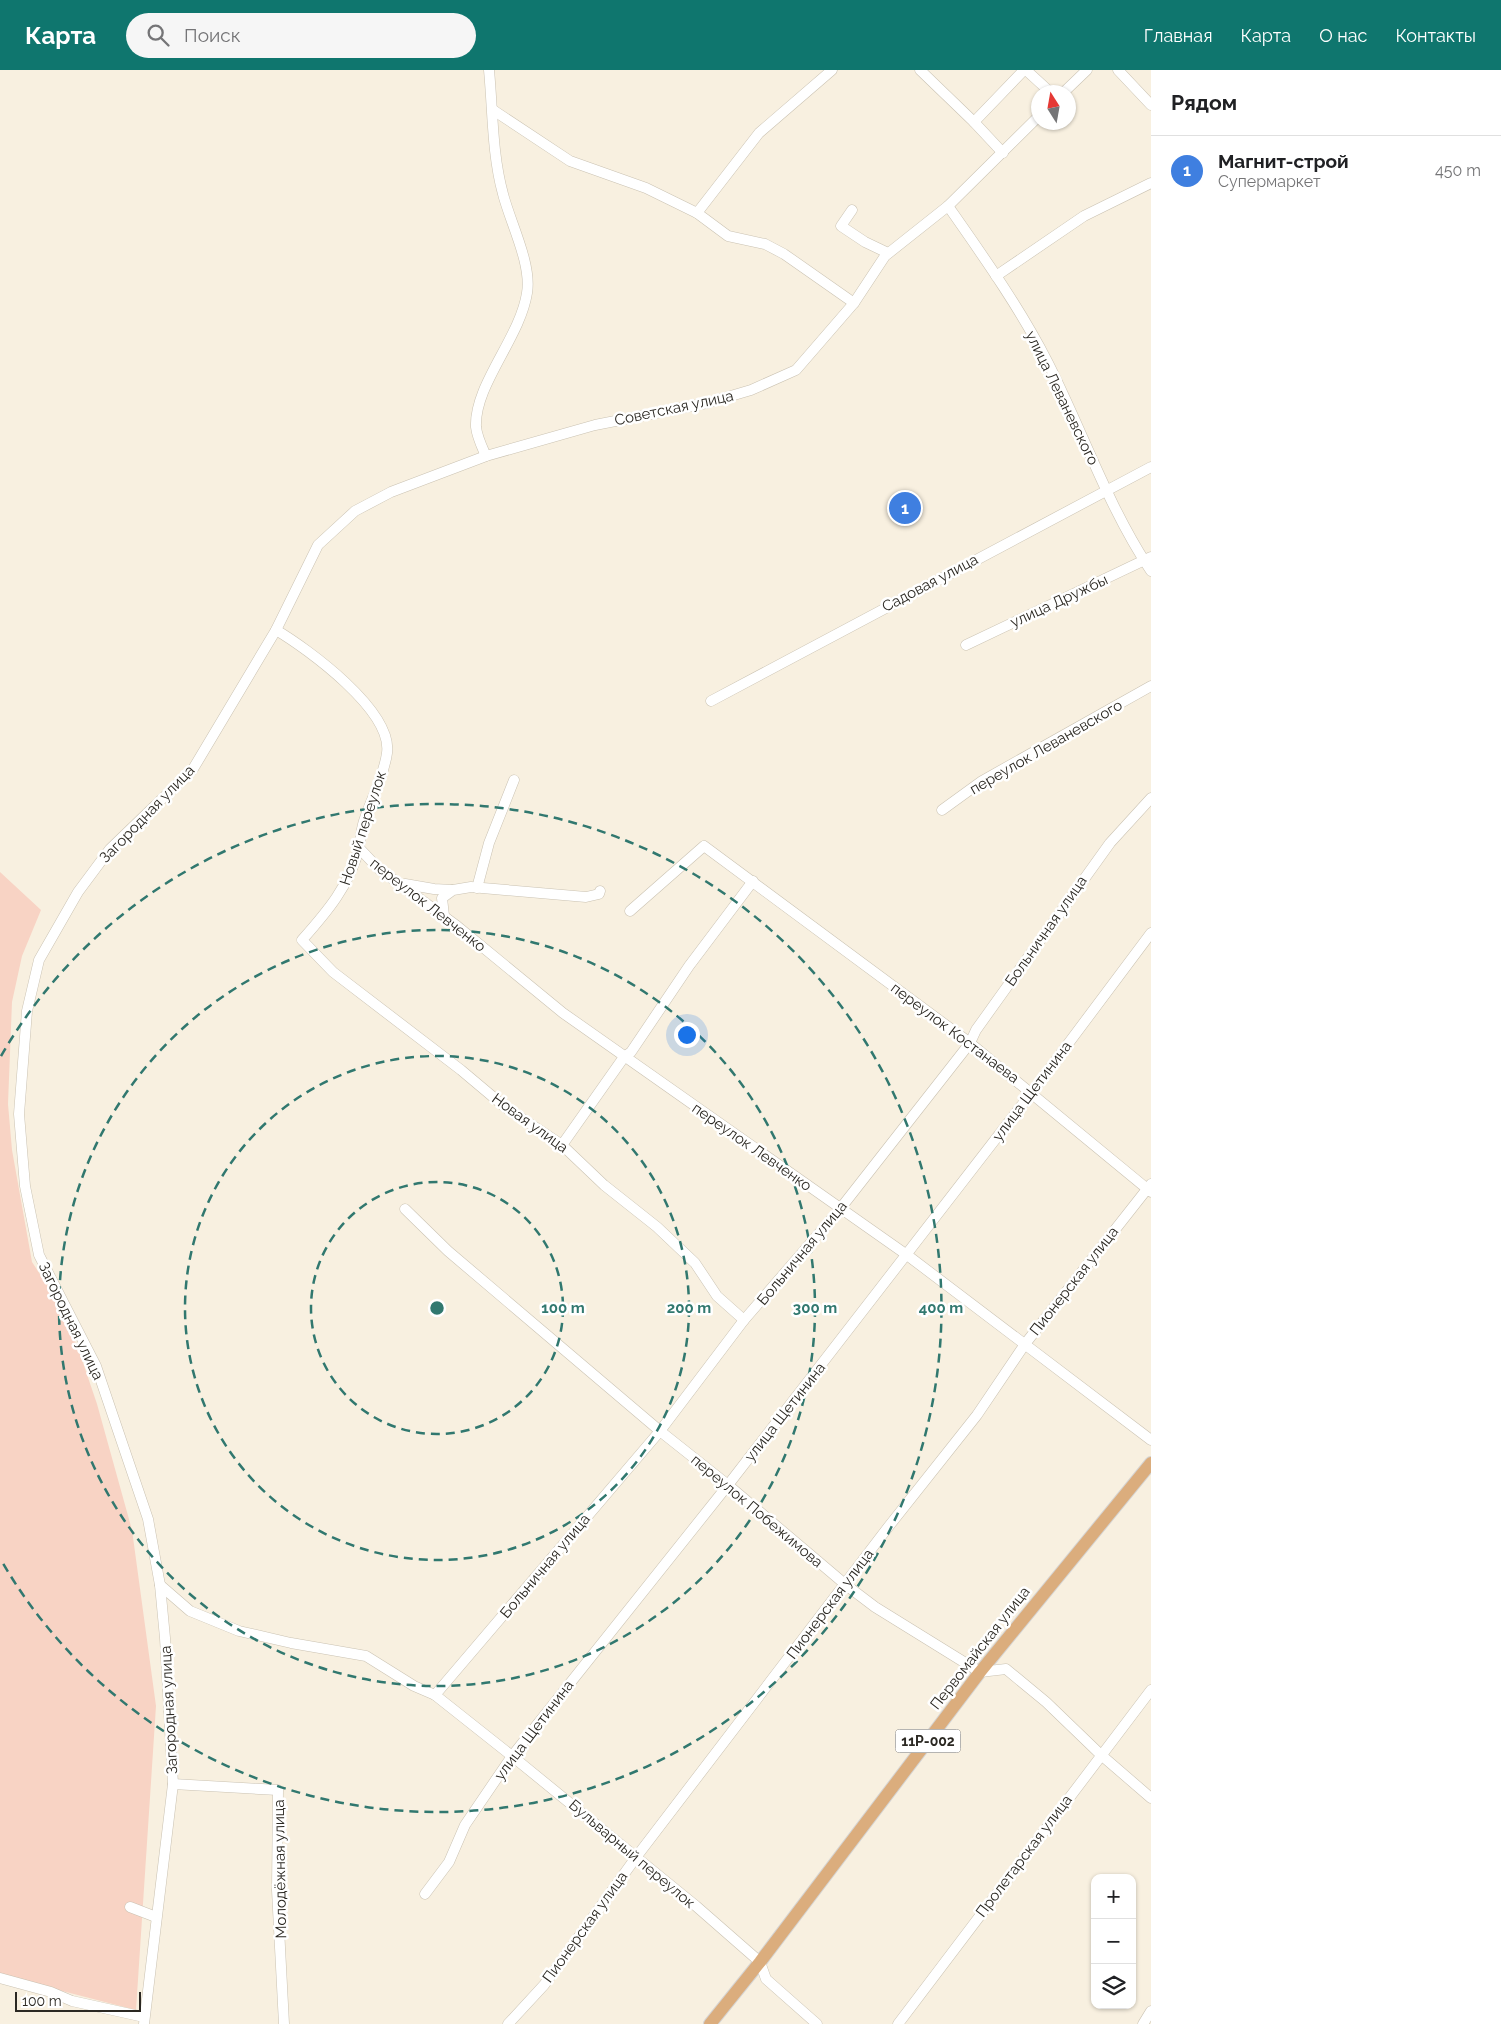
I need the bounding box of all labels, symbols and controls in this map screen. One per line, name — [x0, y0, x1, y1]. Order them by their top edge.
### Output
search box — [126, 13, 476, 58]
text: Карта — [25, 21, 96, 50]
icon: search — [144, 21, 172, 49]
text: Поиск — [184, 24, 241, 46]
text: Главная — [1144, 25, 1212, 46]
text: Карта — [1240, 25, 1291, 46]
text: О нас — [1319, 25, 1367, 46]
text: Контакты — [1395, 25, 1476, 46]
north arrow — [1031, 85, 1076, 130]
text: Рядом — [1171, 90, 1237, 115]
text: Магнит-строй — [1218, 150, 1349, 172]
text: 1 — [1183, 161, 1191, 180]
text: 450 m — [1435, 161, 1481, 180]
text: Супермаркет — [1218, 172, 1321, 191]
street label: улица Леваневского — [1022, 328, 1102, 468]
street label: Советская улица — [613, 387, 735, 429]
pin: 1 — [889, 489, 921, 527]
street label: Садовая улица — [879, 550, 981, 616]
street label: улица Дружбы — [1007, 571, 1111, 631]
street label: переулок Леваневского — [966, 696, 1126, 798]
street label: Загородная улица — [96, 761, 198, 867]
street label: Новый переулок — [336, 768, 390, 888]
street label: переулок Левченко — [367, 854, 489, 956]
street label: Больничная улица — [1001, 872, 1091, 990]
street label: переулок Костанаева — [887, 979, 1023, 1087]
your location — [674, 1022, 700, 1048]
street label: улица Щетинина — [989, 1037, 1075, 1145]
street label: Новая улица — [488, 1089, 572, 1157]
street label: переулок Левченко — [689, 1099, 815, 1195]
street label: Больничная улица — [753, 1197, 851, 1309]
street label: Пионерская улица — [1026, 1223, 1122, 1339]
street label: Загородная улица — [35, 1259, 107, 1383]
centre of rings — [428, 1299, 446, 1317]
text: 100 m — [541, 1299, 585, 1317]
text: 200 m — [667, 1299, 711, 1317]
text: 300 m — [793, 1299, 837, 1317]
text: 400 m — [919, 1299, 963, 1317]
street label: улица Щетинина — [741, 1359, 829, 1465]
street label: переулок Побежимова — [688, 1451, 826, 1571]
street label: Больничная улица — [496, 1510, 594, 1622]
street label: Пионерская улица — [783, 1545, 877, 1663]
street label: Первомайская улица — [926, 1583, 1034, 1713]
street label: Загородная улица — [157, 1645, 181, 1775]
street label: улица Щетинина — [491, 1676, 577, 1784]
road number: 11Р-002 — [896, 1730, 960, 1752]
street label: Пролетарская улица — [972, 1791, 1076, 1921]
street label: Бульварный переулок — [565, 1796, 699, 1912]
street label: Молодёжная улица — [270, 1799, 290, 1939]
street label: Пионерская улица — [539, 1868, 631, 1986]
map controls — [1091, 1874, 1136, 2009]
button: + — [1091, 1874, 1136, 1919]
button: − — [1091, 1919, 1136, 1964]
button: layers — [1091, 1964, 1136, 2009]
scale bar — [15, 1989, 141, 2012]
text: 100 m — [22, 1993, 62, 2009]

